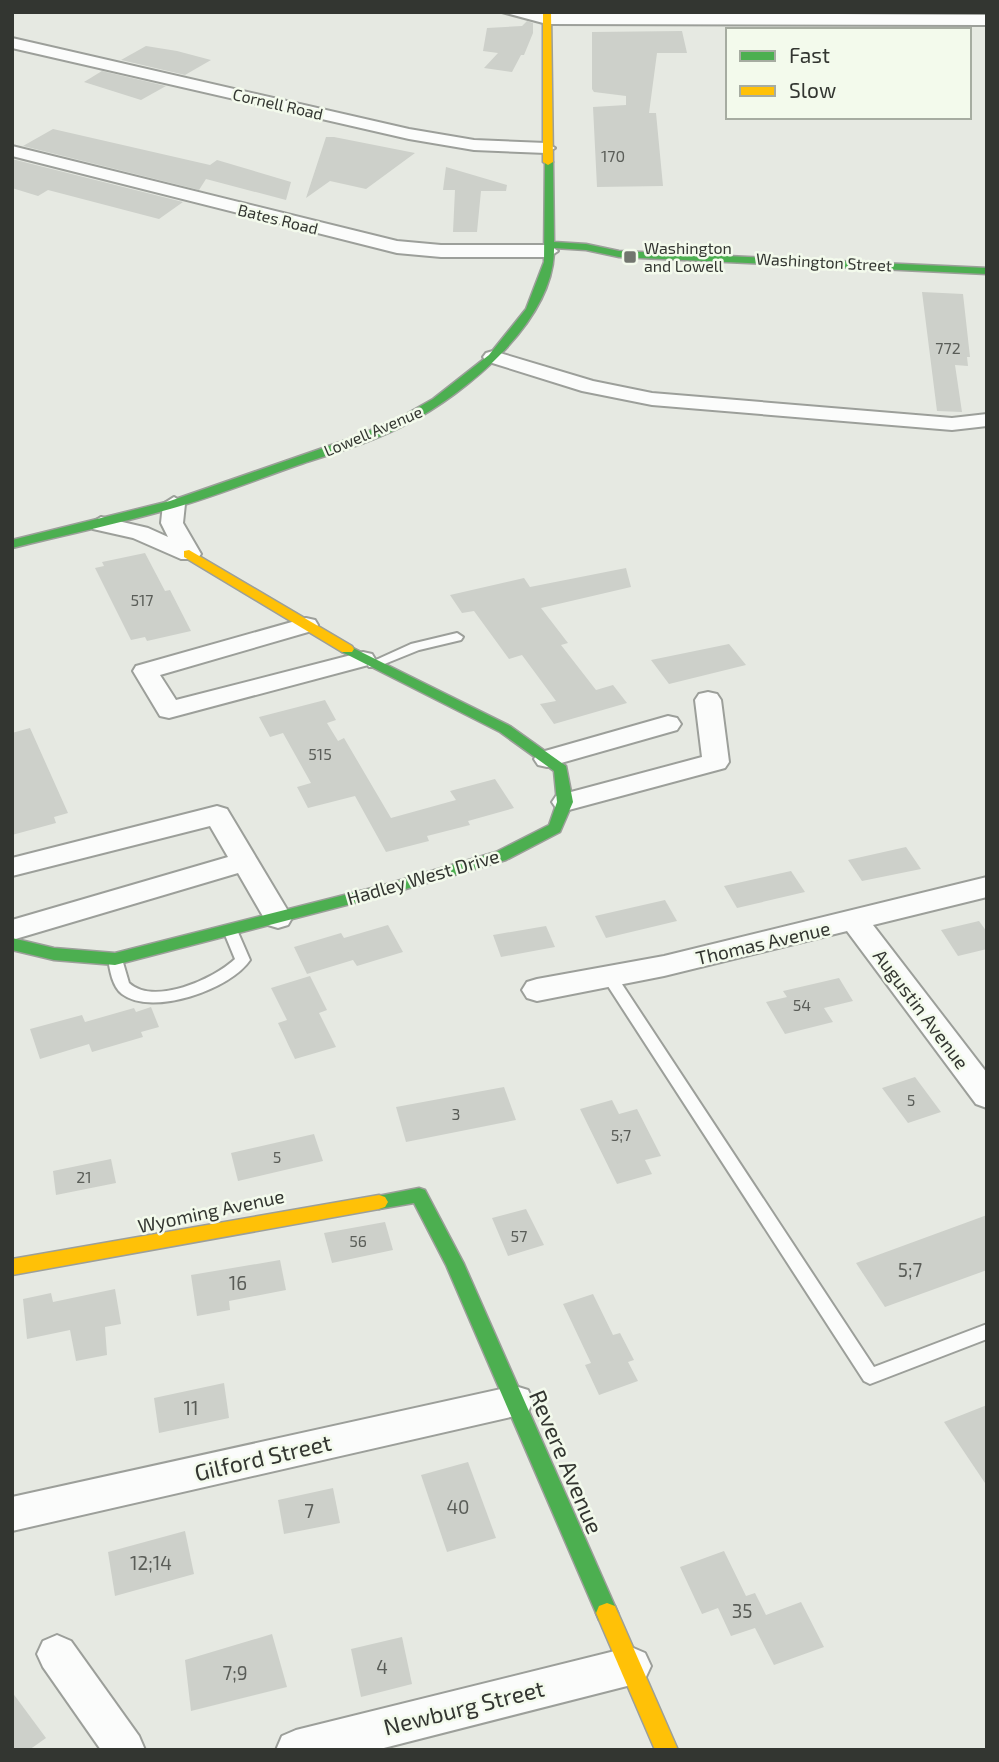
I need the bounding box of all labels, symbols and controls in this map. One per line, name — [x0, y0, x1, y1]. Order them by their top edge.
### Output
legend — [726, 28, 971, 119]
text: Fast — [789, 42, 830, 67]
text: Slow — [789, 77, 836, 102]
street label: Cornell Road — [231, 84, 325, 123]
house number: 170 — [601, 146, 625, 165]
street label: Bates Road — [236, 199, 320, 238]
place label: Washington and Lowell — [644, 238, 732, 275]
street label: Washington Street — [756, 248, 892, 275]
marker: Washington and Lowell — [622, 249, 638, 265]
house number: 772 — [935, 338, 961, 357]
street label: Lowell Avenue — [321, 401, 425, 460]
house number: 517 — [130, 590, 154, 609]
house number: 515 — [308, 744, 332, 763]
street label: Hadley West Drive — [344, 844, 502, 909]
street label: Thomas Avenue — [694, 916, 832, 969]
street label: Augustin Avenue — [869, 944, 974, 1073]
house number: 54 — [793, 995, 811, 1014]
house number: 5 — [907, 1090, 915, 1109]
house number: 3 — [452, 1104, 460, 1123]
house number: 5;7 — [611, 1125, 631, 1144]
house number: 5 — [273, 1147, 281, 1166]
house number: 21 — [76, 1167, 92, 1186]
street label: Wyoming Avenue — [136, 1184, 286, 1237]
house number: 57 — [511, 1226, 527, 1245]
house number: 56 — [349, 1231, 367, 1250]
house number: 5;7 — [898, 1258, 922, 1281]
house number: 16 — [229, 1271, 247, 1294]
street label: Revere Avenue — [524, 1385, 610, 1538]
house number: 11 — [183, 1396, 199, 1419]
street label: Gilford Street — [192, 1428, 334, 1486]
house number: 40 — [446, 1495, 470, 1518]
house number: 7 — [304, 1499, 314, 1522]
house number: 12;14 — [130, 1551, 172, 1574]
house number: 35 — [732, 1599, 752, 1622]
house number: 4 — [376, 1655, 388, 1678]
house number: 7;9 — [222, 1661, 248, 1684]
street label: Newburg Street — [380, 1673, 547, 1741]

